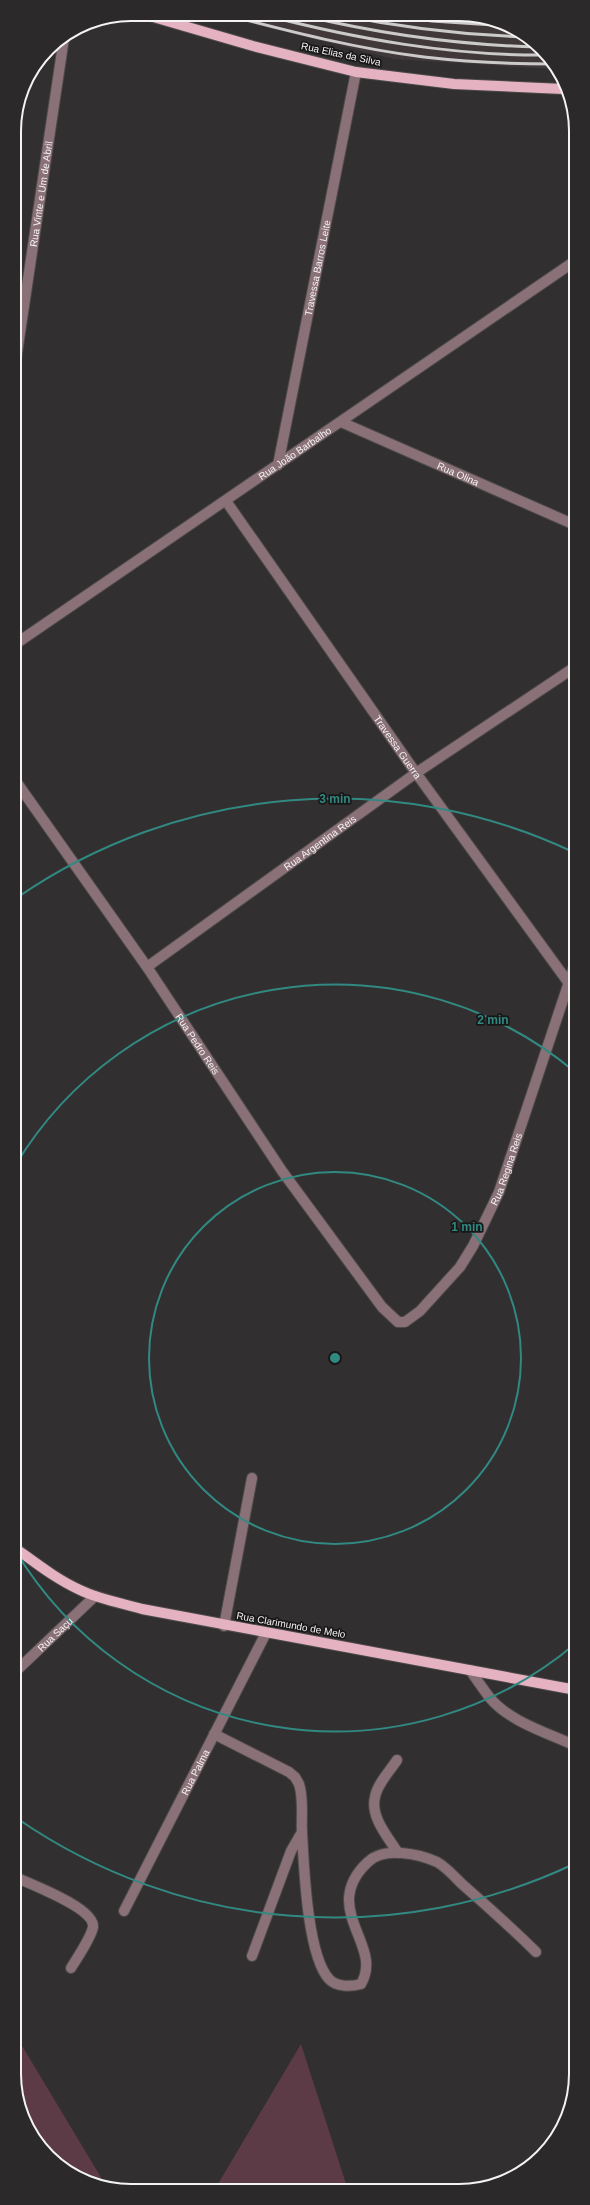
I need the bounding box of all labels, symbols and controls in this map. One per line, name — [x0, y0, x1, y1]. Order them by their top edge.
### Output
street label: Rua Elias da Silva — [300, 40, 382, 68]
street label: Rua Vinte e Um de Abril — [27, 140, 54, 248]
street label: Travessa Barros Leite — [302, 219, 332, 317]
street label: Rua João Barbalho — [256, 424, 333, 482]
street label: Rua Olina — [436, 460, 481, 488]
street label: Travessa Guerra — [372, 713, 424, 781]
text: 3 min — [319, 792, 351, 806]
street label: Rua Argentina Reis — [282, 813, 358, 872]
street label: Rua Pedro Reis — [174, 1011, 222, 1076]
text: 2 min — [477, 1013, 509, 1027]
street label: Rua Regina Reis — [488, 1132, 524, 1207]
text: 1 min — [451, 1220, 483, 1234]
centre of rings — [328, 1351, 342, 1365]
street label: Rua Clarimundo de Melo — [236, 1610, 347, 1640]
street label: Rua Saçu — [35, 1615, 75, 1653]
street label: Rua Palma — [179, 1747, 211, 1797]

